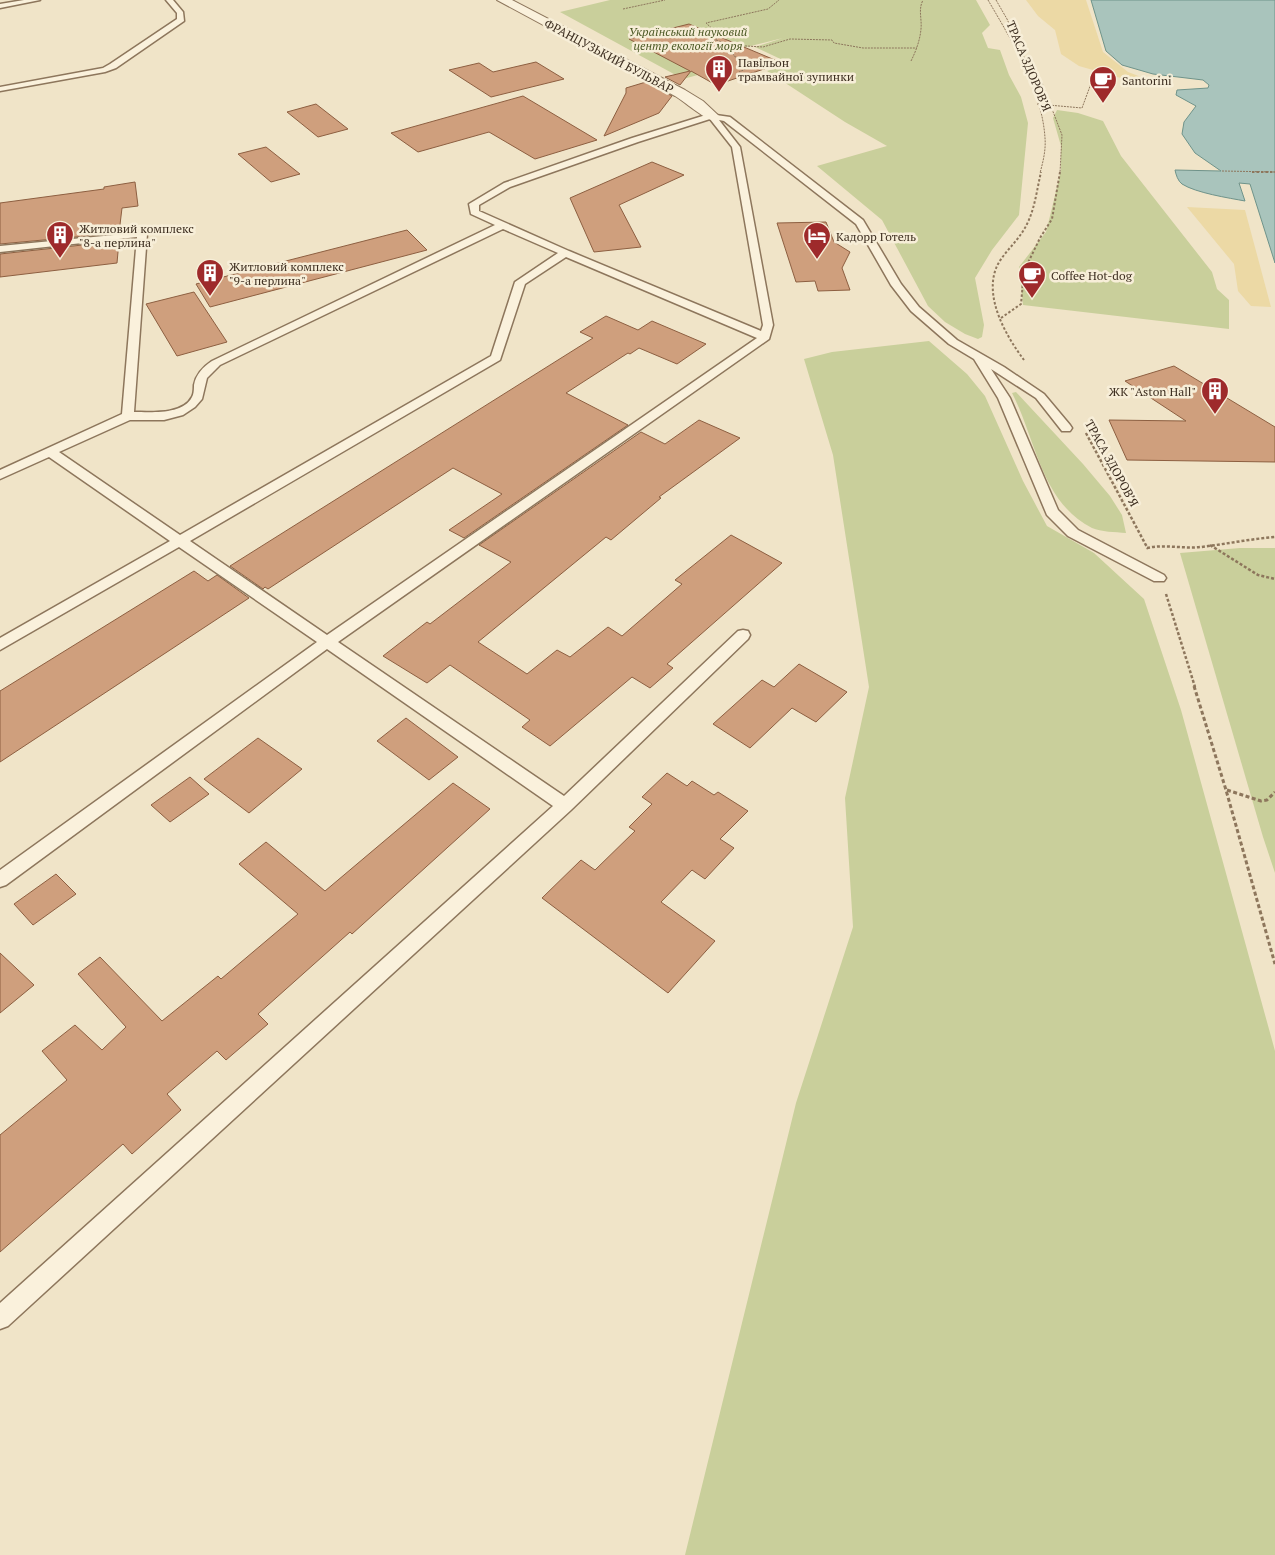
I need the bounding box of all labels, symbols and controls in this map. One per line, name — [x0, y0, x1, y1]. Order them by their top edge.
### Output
street label: ФРАНЦУЗЬКИЙ БУЛЬВАР — [542, 16, 676, 96]
street label: ТРАСА ЗДОРОВ’Я — [1003, 18, 1055, 114]
park label: Український науковий центр екології моря — [629, 24, 748, 53]
building icon: Павільон трамвайної зупинки — [704, 54, 734, 93]
place label: Павільон трамвайної зупинки — [738, 55, 854, 84]
cafe icon: Santorini — [1088, 65, 1118, 104]
place label: Santorini — [1122, 73, 1172, 88]
building icon: Житловий комплекс "8-а перлина" — [45, 220, 75, 259]
place label: Житловий комплекс "8-а перлина" — [79, 221, 194, 250]
hotel icon: Кадорр Готель — [802, 221, 832, 260]
place label: Кадорр Готель — [836, 229, 916, 244]
building icon: Житловий комплекс "9-а перлина" — [195, 258, 225, 297]
place label: Житловий комплекс "9-а перлина" — [229, 259, 344, 288]
cafe icon: Coffee Hot-dog — [1017, 260, 1047, 299]
place label: Coffee Hot-dog — [1051, 268, 1133, 283]
building icon: ЖК "Aston Hall" — [1200, 376, 1230, 415]
place label: ЖК "Aston Hall" — [1109, 384, 1196, 399]
street label: ТРАСА ЗДОРОВ’Я — [1082, 417, 1142, 509]

